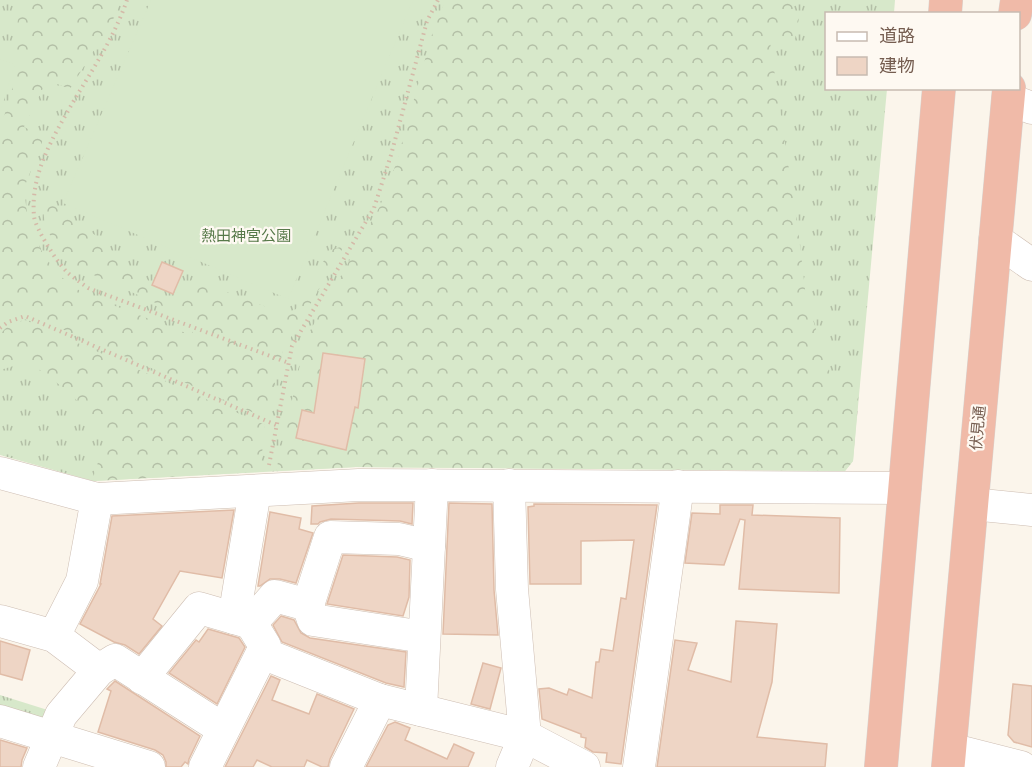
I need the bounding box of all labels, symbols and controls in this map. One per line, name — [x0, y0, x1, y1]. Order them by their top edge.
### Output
legend — [825, 12, 1020, 90]
text: 道路 — [879, 25, 915, 46]
text: 建物 — [879, 55, 915, 76]
park label: 熱田神宮公園 — [201, 227, 291, 244]
street label: 伏見通 — [967, 405, 988, 451]

